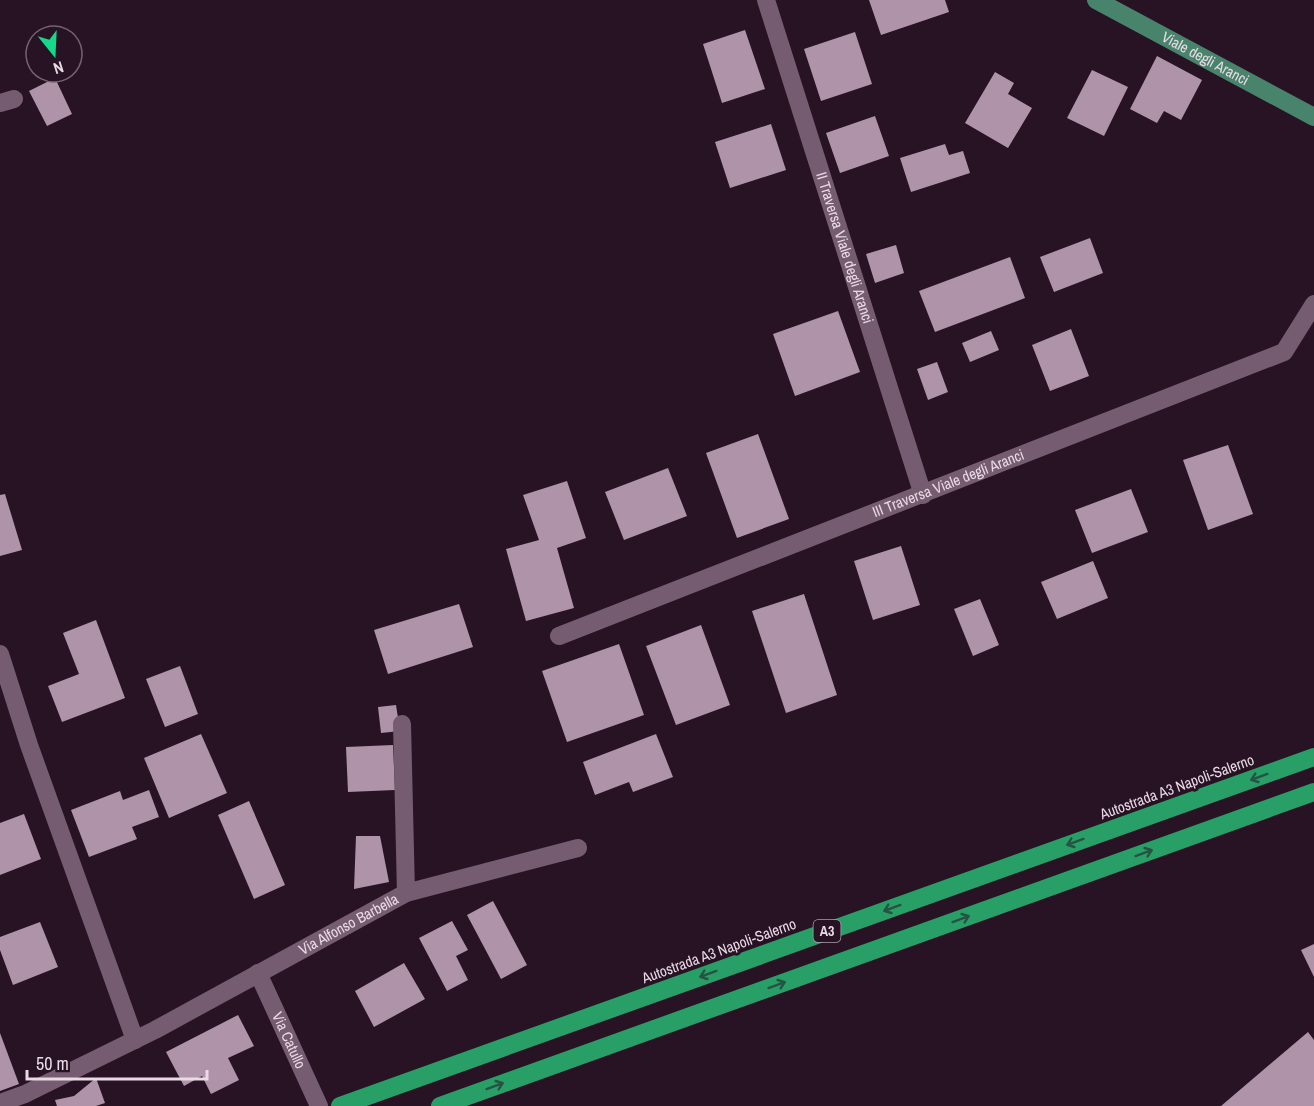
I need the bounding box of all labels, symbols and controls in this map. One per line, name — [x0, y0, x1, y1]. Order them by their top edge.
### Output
north arrow — [24, 24, 84, 84]
street label: Viale degli Aranci — [1158, 26, 1253, 90]
text: N — [51, 56, 67, 80]
street label: II Traversa Viale degli Aranci — [811, 169, 879, 326]
street label: III Traversa Viale degli Aranci — [869, 444, 1027, 522]
street label: Autostrada A3 Napoli-Salerno — [1096, 749, 1257, 825]
one-way arrow — [1250, 772, 1269, 783]
one-way arrow — [1066, 838, 1085, 849]
one-way arrow — [1135, 846, 1153, 857]
street label: Via Alfonso Barbella — [295, 888, 402, 960]
one-way arrow — [883, 903, 902, 914]
one-way arrow — [951, 912, 970, 923]
street label: Autostrada A3 Napoli-Salerno — [638, 913, 799, 989]
road number: A3 — [814, 920, 840, 942]
one-way arrow — [699, 969, 718, 980]
one-way arrow — [767, 978, 786, 989]
street label: Via Catullo — [267, 1008, 311, 1072]
scale bar — [27, 1043, 207, 1081]
text: 50 m — [36, 1051, 69, 1076]
one-way arrow — [485, 1080, 504, 1091]

